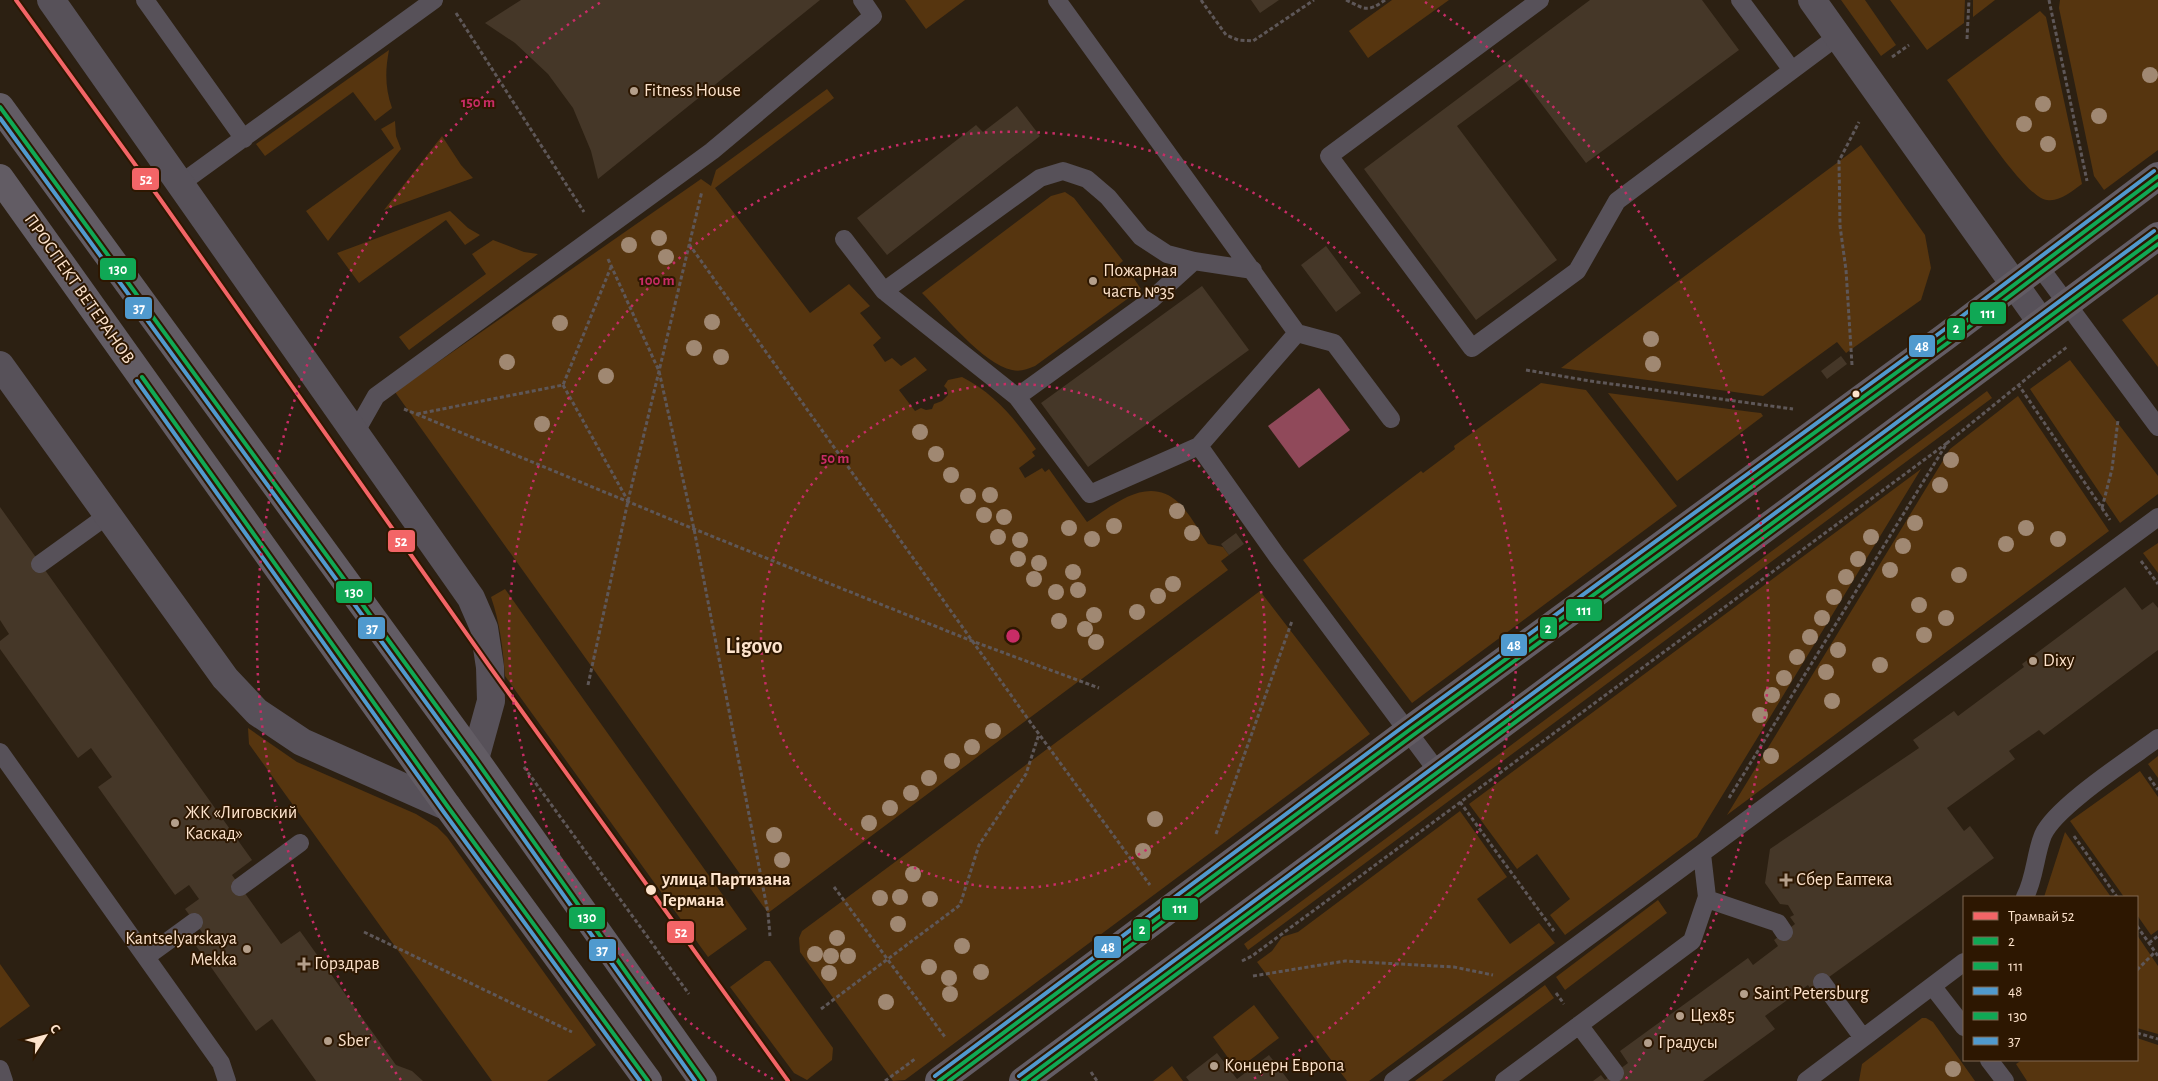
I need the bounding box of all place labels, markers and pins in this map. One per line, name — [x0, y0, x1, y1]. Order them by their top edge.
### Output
place label: Fitness House — [644, 82, 741, 100]
marker: Fitness House — [628, 85, 640, 97]
place label: Пожарная часть №35 — [1103, 262, 1178, 301]
marker: Пожарная часть №35 — [1087, 275, 1099, 287]
unlabelled marker — [1851, 389, 1861, 399]
centre of rings — [1004, 627, 1022, 645]
place label: Dixy — [2043, 652, 2075, 670]
marker: Dixy — [2027, 655, 2039, 667]
place label: ЖК «Лиговский Каскад» — [185, 804, 297, 843]
marker: ЖК «Лиговский Каскад» — [169, 817, 181, 829]
place label: Сбер Еаптека — [1796, 870, 1892, 889]
place label: улица Партизана Германа — [661, 871, 791, 910]
marker: Сбер Еаптека — [1780, 874, 1792, 886]
marker: улица Партизана Германа — [644, 883, 658, 897]
place label: Kantselyarskaya Mekka — [125, 930, 237, 969]
marker: Kantselyarskaya Mekka — [241, 943, 253, 955]
place label: Горздрав — [314, 955, 380, 973]
marker: Горздрав — [298, 958, 310, 970]
place label: Saint Petersburg — [1754, 985, 1869, 1003]
marker: Saint Petersburg — [1738, 988, 1750, 1000]
place label: Цех85 — [1690, 1007, 1735, 1025]
marker: Цех85 — [1674, 1010, 1686, 1022]
place label: Sber — [338, 1032, 370, 1050]
place label: Градусы — [1658, 1034, 1718, 1052]
marker: Sber — [322, 1035, 334, 1047]
marker: Градусы — [1642, 1037, 1654, 1049]
place label: Концерн Европа — [1224, 1057, 1345, 1075]
marker: Концерн Европа — [1208, 1060, 1220, 1072]

